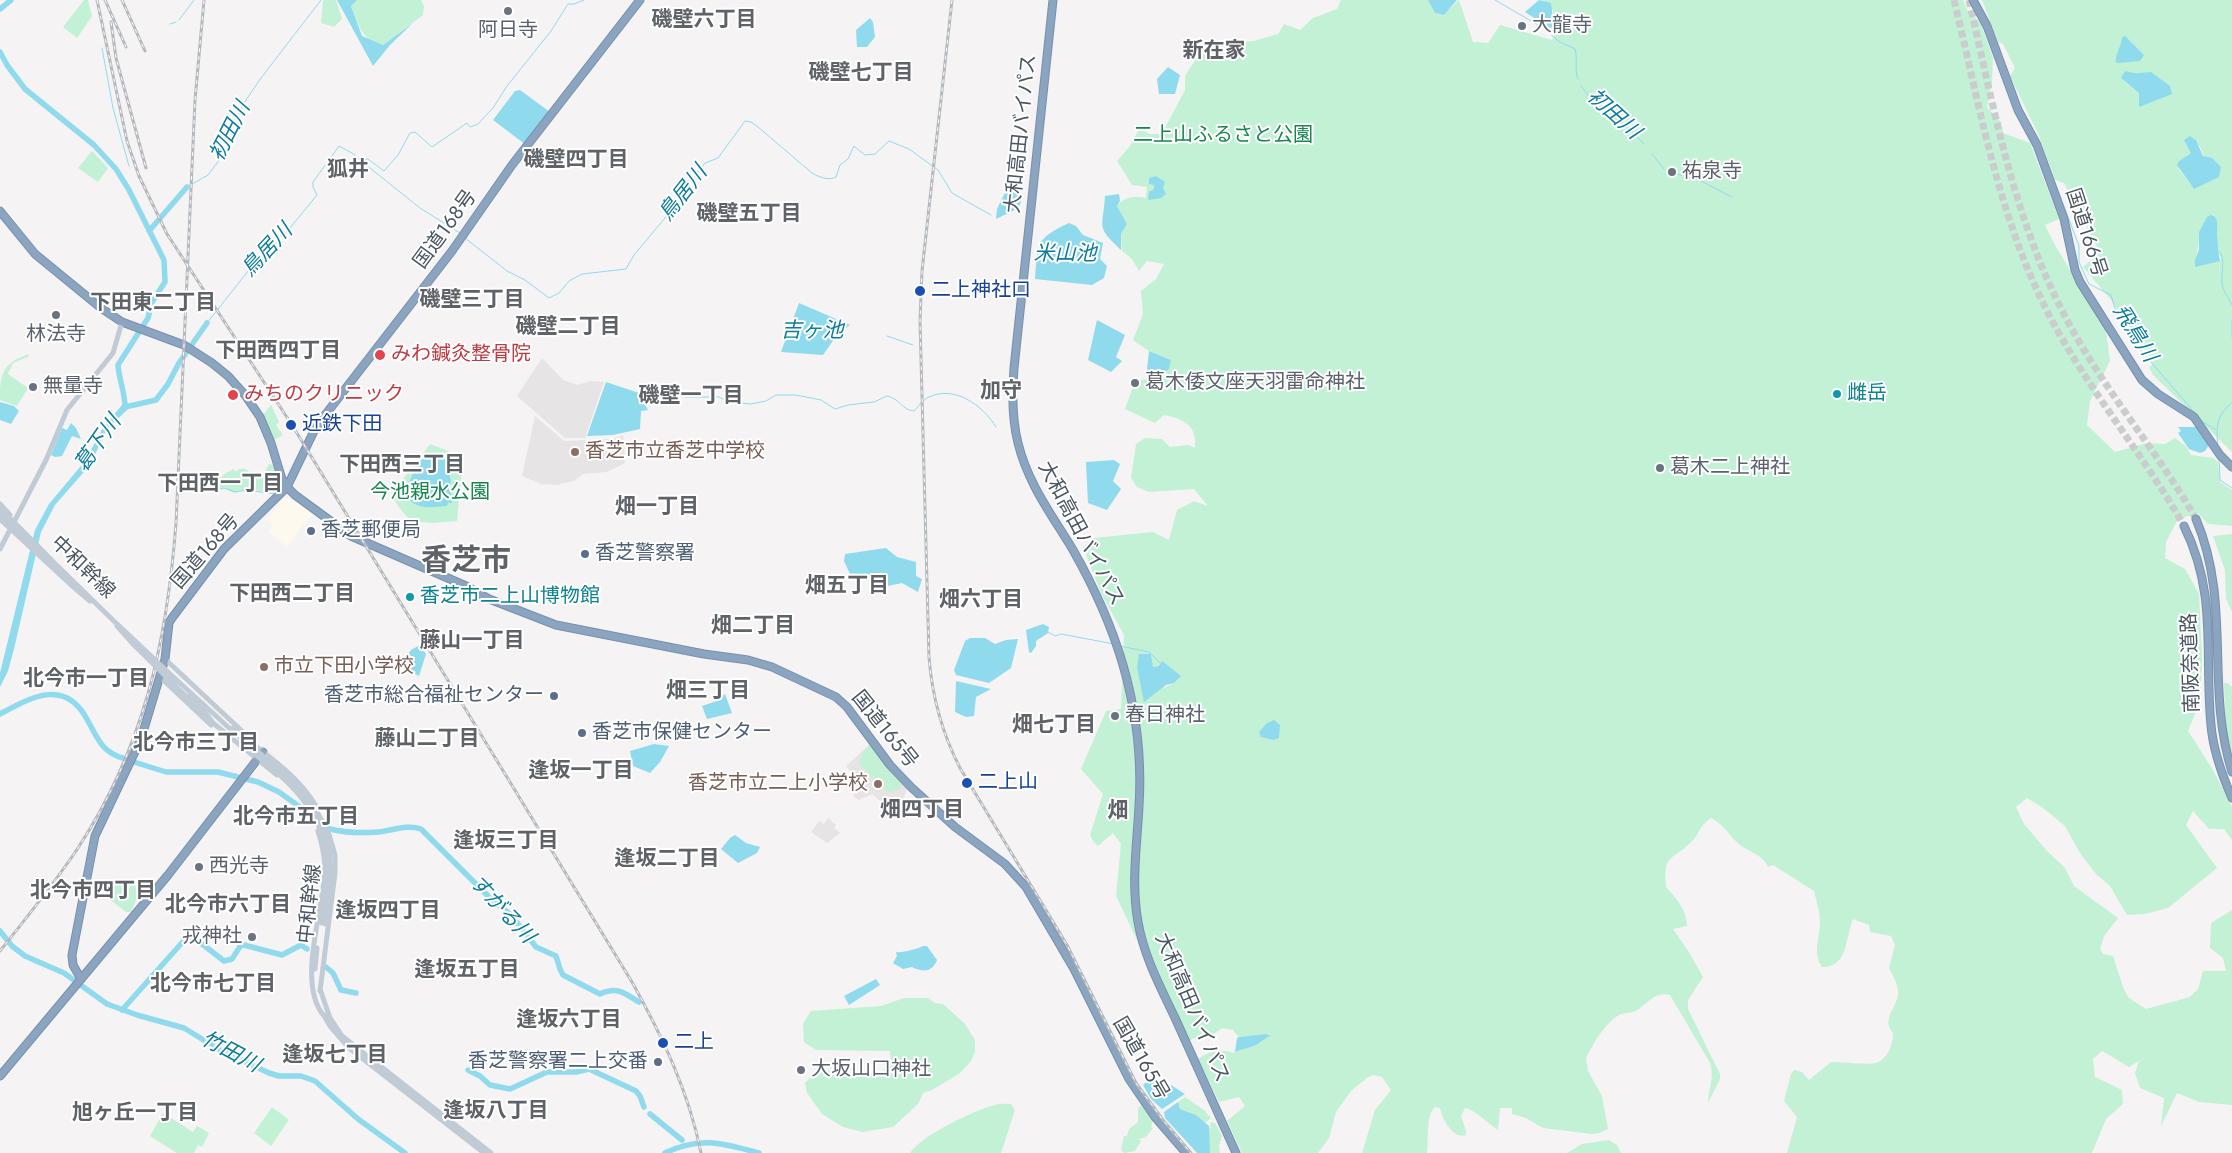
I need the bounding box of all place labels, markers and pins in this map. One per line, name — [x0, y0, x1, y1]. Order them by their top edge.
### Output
marker: 阿日寺 — [502, 5, 514, 17]
place label: 大龍寺 — [1532, 14, 1592, 38]
place label: 阿日寺 — [478, 19, 538, 43]
marker: 大龍寺 — [1516, 20, 1528, 32]
place label: 祐泉寺 — [1682, 160, 1742, 184]
marker: 祐泉寺 — [1666, 166, 1678, 178]
place label: 二上神社口 — [931, 279, 1031, 303]
marker: 二上神社口 — [913, 284, 927, 298]
marker: 林法寺 — [50, 309, 62, 321]
place label: 林法寺 — [26, 323, 86, 347]
place label: みわ鍼灸整骨院 — [391, 343, 531, 367]
marker: みわ鍼灸整骨院 — [373, 348, 387, 362]
place label: 葛木倭文座天羽雷命神社 — [1145, 371, 1365, 395]
place label: 無量寺 — [43, 375, 103, 399]
marker: 葛木倭文座天羽雷命神社 — [1129, 377, 1141, 389]
marker: 無量寺 — [27, 381, 39, 393]
place label: 雌岳 — [1847, 382, 1887, 406]
place label: みちのクリニック — [244, 383, 404, 407]
marker: みちのクリニック — [226, 388, 240, 402]
marker: 雌岳 — [1831, 388, 1843, 400]
place label: 近鉄下田 — [302, 413, 382, 437]
marker: 近鉄下田 — [284, 418, 298, 432]
place label: 香芝市立香芝中学校 — [585, 440, 765, 464]
marker: 香芝市立香芝中学校 — [569, 446, 581, 458]
place label: 葛木二上神社 — [1670, 456, 1790, 480]
marker: 葛木二上神社 — [1654, 462, 1666, 474]
place label: 香芝郵便局 — [321, 519, 421, 543]
marker: 香芝郵便局 — [305, 525, 317, 537]
place label: 香芝警察署 — [595, 542, 695, 566]
marker: 香芝警察署 — [579, 548, 591, 560]
place label: 香芝市二上山博物館 — [420, 585, 600, 609]
marker: 香芝市二上山博物館 — [404, 591, 416, 603]
place label: 市立下田小学校 — [274, 655, 414, 679]
marker: 市立下田小学校 — [258, 661, 270, 673]
place label: 香芝市総合福祉センター — [324, 684, 544, 708]
marker: 香芝市総合福祉センター — [548, 690, 560, 702]
place label: 春日神社 — [1125, 704, 1205, 728]
marker: 春日神社 — [1109, 710, 1121, 722]
place label: 香芝市保健センター — [592, 721, 772, 745]
marker: 香芝市保健センター — [576, 727, 588, 739]
place label: 二上山 — [978, 771, 1038, 795]
place label: 香芝市立二上小学校 — [688, 772, 868, 796]
marker: 二上山 — [960, 776, 974, 790]
marker: 香芝市立二上小学校 — [872, 778, 884, 790]
place label: 西光寺 — [209, 855, 269, 879]
marker: 西光寺 — [193, 861, 205, 873]
place label: 戎神社 — [182, 925, 242, 949]
marker: 戎神社 — [246, 931, 258, 943]
place label: 二上 — [674, 1031, 714, 1055]
marker: 二上 — [656, 1036, 670, 1050]
place label: 香芝警察署二上交番 — [468, 1050, 648, 1074]
marker: 香芝警察署二上交番 — [652, 1056, 664, 1068]
place label: 大坂山口神社 — [811, 1058, 931, 1082]
marker: 大坂山口神社 — [795, 1064, 807, 1076]

